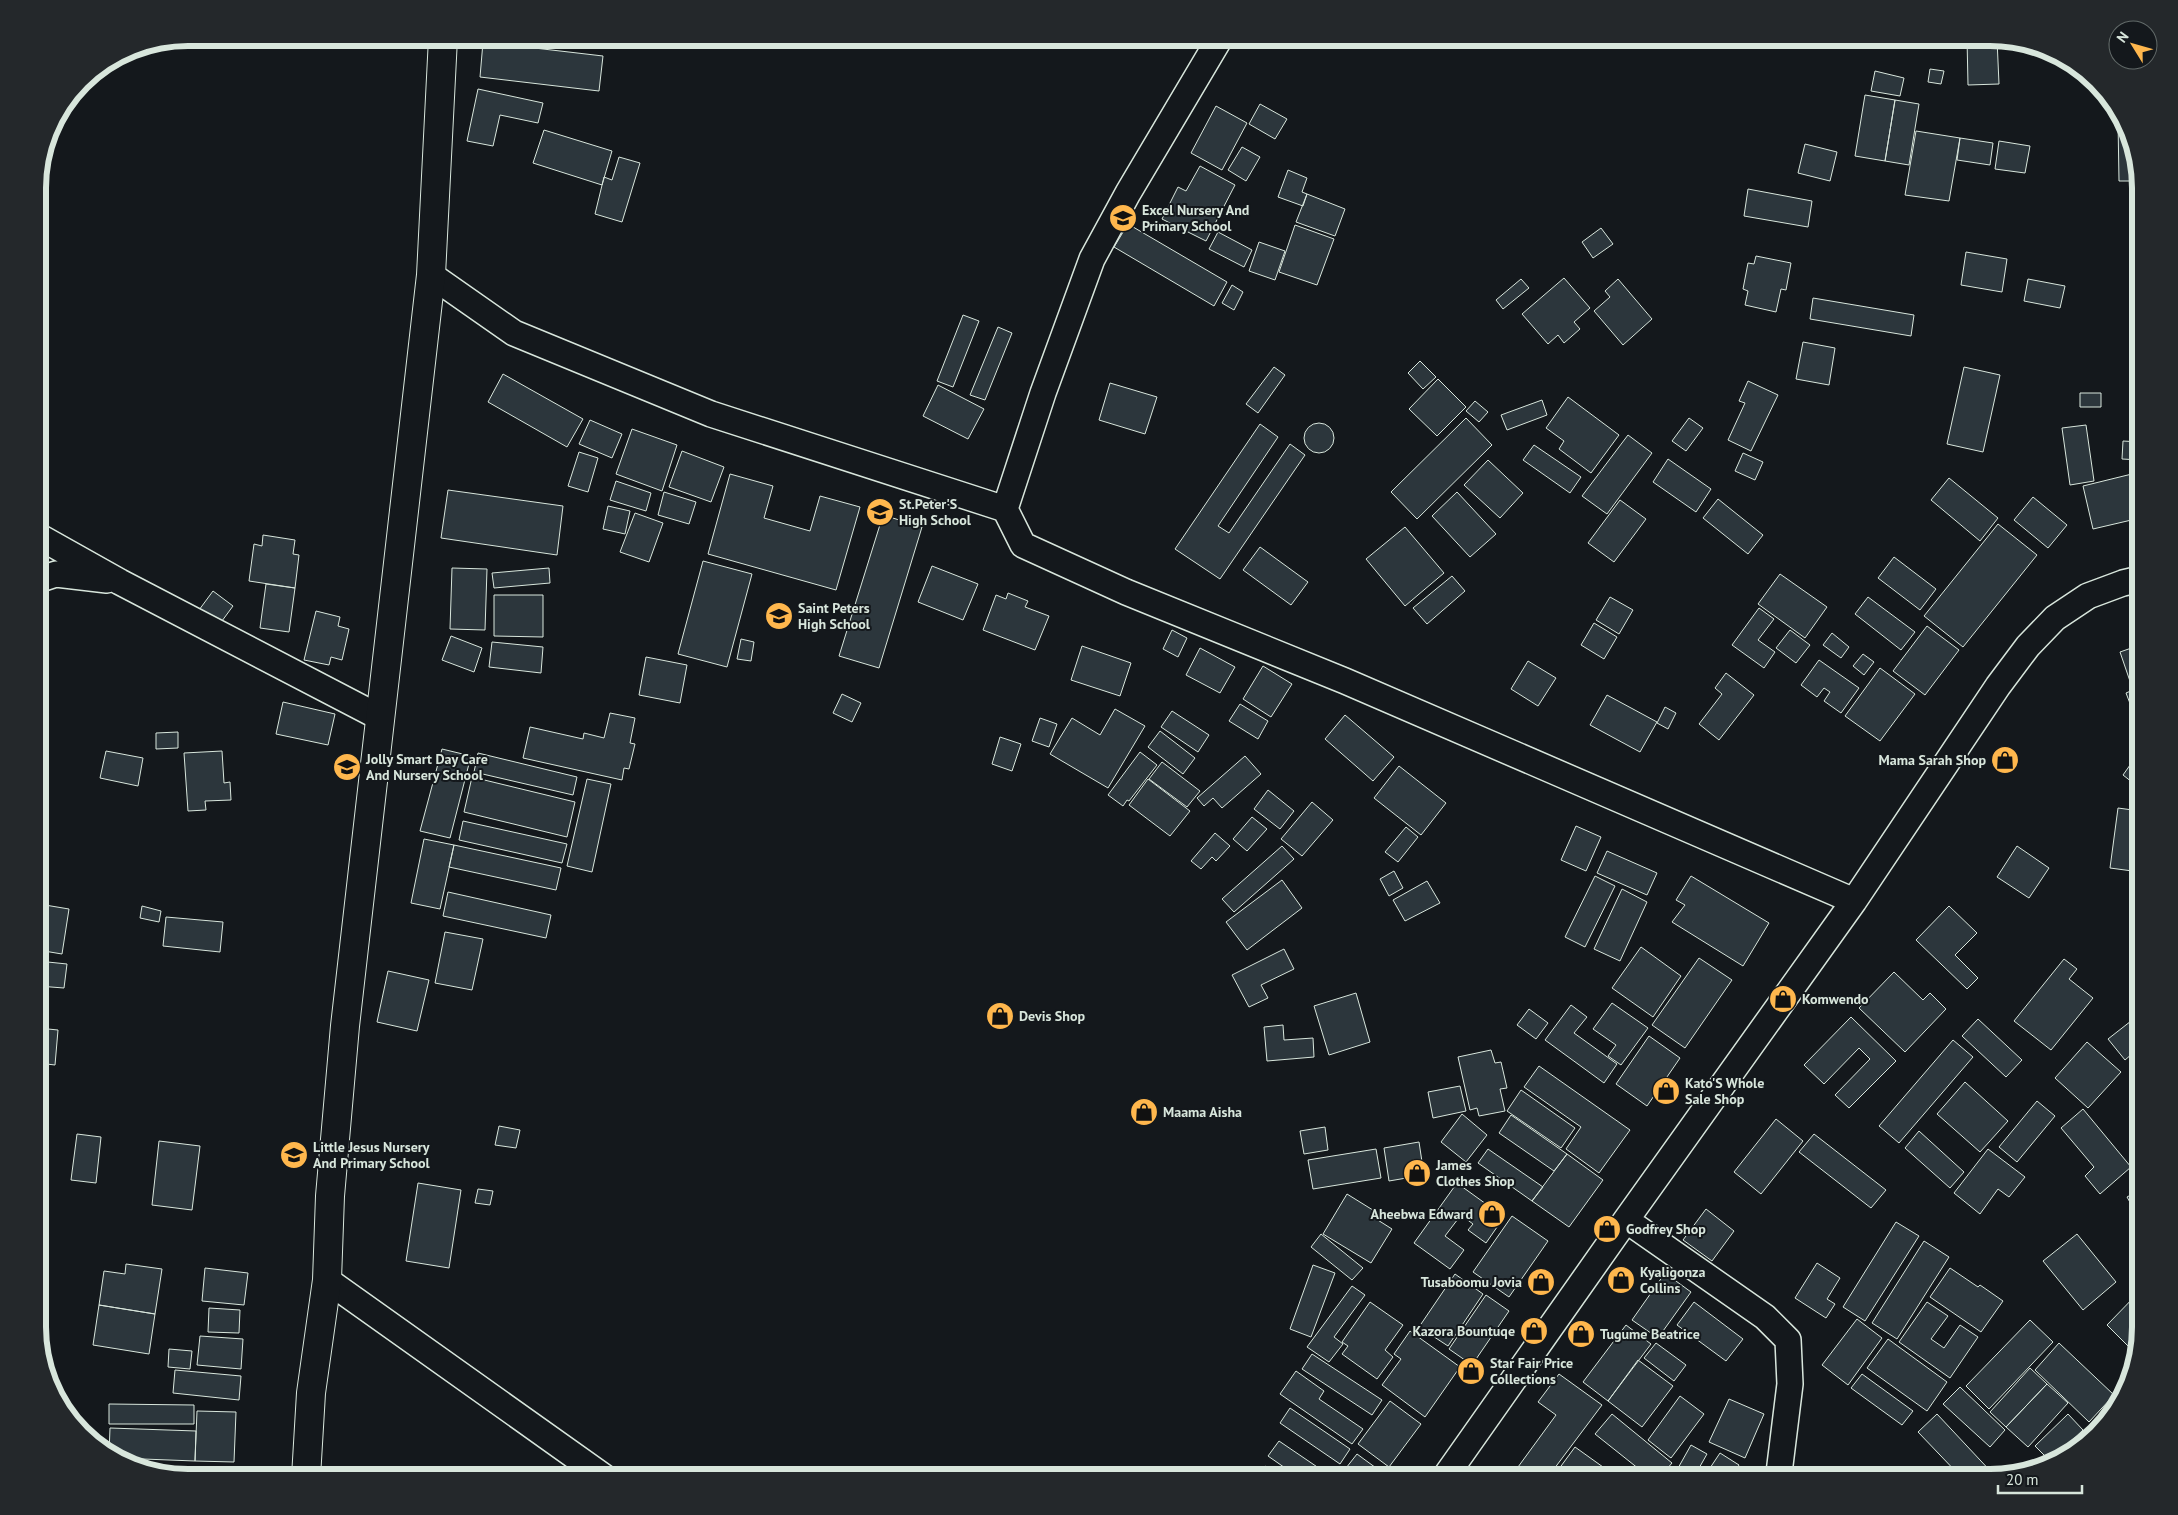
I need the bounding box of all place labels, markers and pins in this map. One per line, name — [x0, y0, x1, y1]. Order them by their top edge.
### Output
place label: Excel Nursery And Primary School — [1142, 201, 1249, 235]
school or university icon: Excel Nursery And Primary School — [1108, 203, 1138, 233]
place label: St.Peter'S High School — [899, 495, 972, 529]
school or university icon: St.Peter'S High School — [865, 497, 895, 527]
place label: Saint Peters High School — [798, 599, 871, 633]
school or university icon: Saint Peters High School — [764, 601, 794, 631]
shop icon: Mama Sarah Shop — [1990, 745, 2020, 775]
place label: Jolly Smart Day Care And Nursery School — [365, 750, 488, 784]
place label: Mama Sarah Shop — [1879, 751, 1986, 769]
school or university icon: Jolly Smart Day Care And Nursery School — [332, 752, 362, 782]
shop icon: Komwendo — [1768, 984, 1798, 1014]
place label: Komwendo — [1802, 990, 1869, 1008]
shop icon: Devis Shop — [985, 1001, 1015, 1031]
place label: Devis Shop — [1019, 1007, 1085, 1025]
place label: Kato'S Whole Sale Shop — [1685, 1074, 1764, 1108]
shop icon: Kato'S Whole Sale Shop — [1651, 1076, 1681, 1106]
shop icon: Maama Aisha — [1129, 1097, 1159, 1127]
place label: Maama Aisha — [1163, 1103, 1242, 1121]
place label: Little Jesus Nursery And Primary School — [313, 1138, 430, 1172]
school or university icon: Little Jesus Nursery And Primary School — [279, 1140, 309, 1170]
place label: James Clothes Shop — [1435, 1156, 1515, 1190]
shop icon: James Clothes Shop — [1402, 1158, 1432, 1188]
shop icon: Aheebwa Edward — [1477, 1199, 1507, 1229]
place label: Aheebwa Edward — [1370, 1205, 1473, 1223]
shop icon: Godfrey Shop — [1592, 1214, 1622, 1244]
place label: Godfrey Shop — [1626, 1220, 1706, 1238]
place label: Kyaligonza Collins — [1640, 1263, 1706, 1297]
shop icon: Kyaligonza Collins — [1606, 1265, 1636, 1295]
shop icon: Tusaboomu Jovia — [1526, 1267, 1556, 1297]
place label: Tusaboomu Jovia — [1421, 1273, 1522, 1291]
shop icon: Kazora Bountuqe — [1519, 1316, 1549, 1346]
shop icon: Tugume Beatrice — [1566, 1319, 1596, 1349]
place label: Kazora Bountuqe — [1412, 1322, 1515, 1340]
place label: Tugume Beatrice — [1600, 1325, 1700, 1343]
place label: Star Fair Price Collections — [1490, 1354, 1573, 1388]
shop icon: Star Fair Price Collections — [1456, 1356, 1486, 1386]

